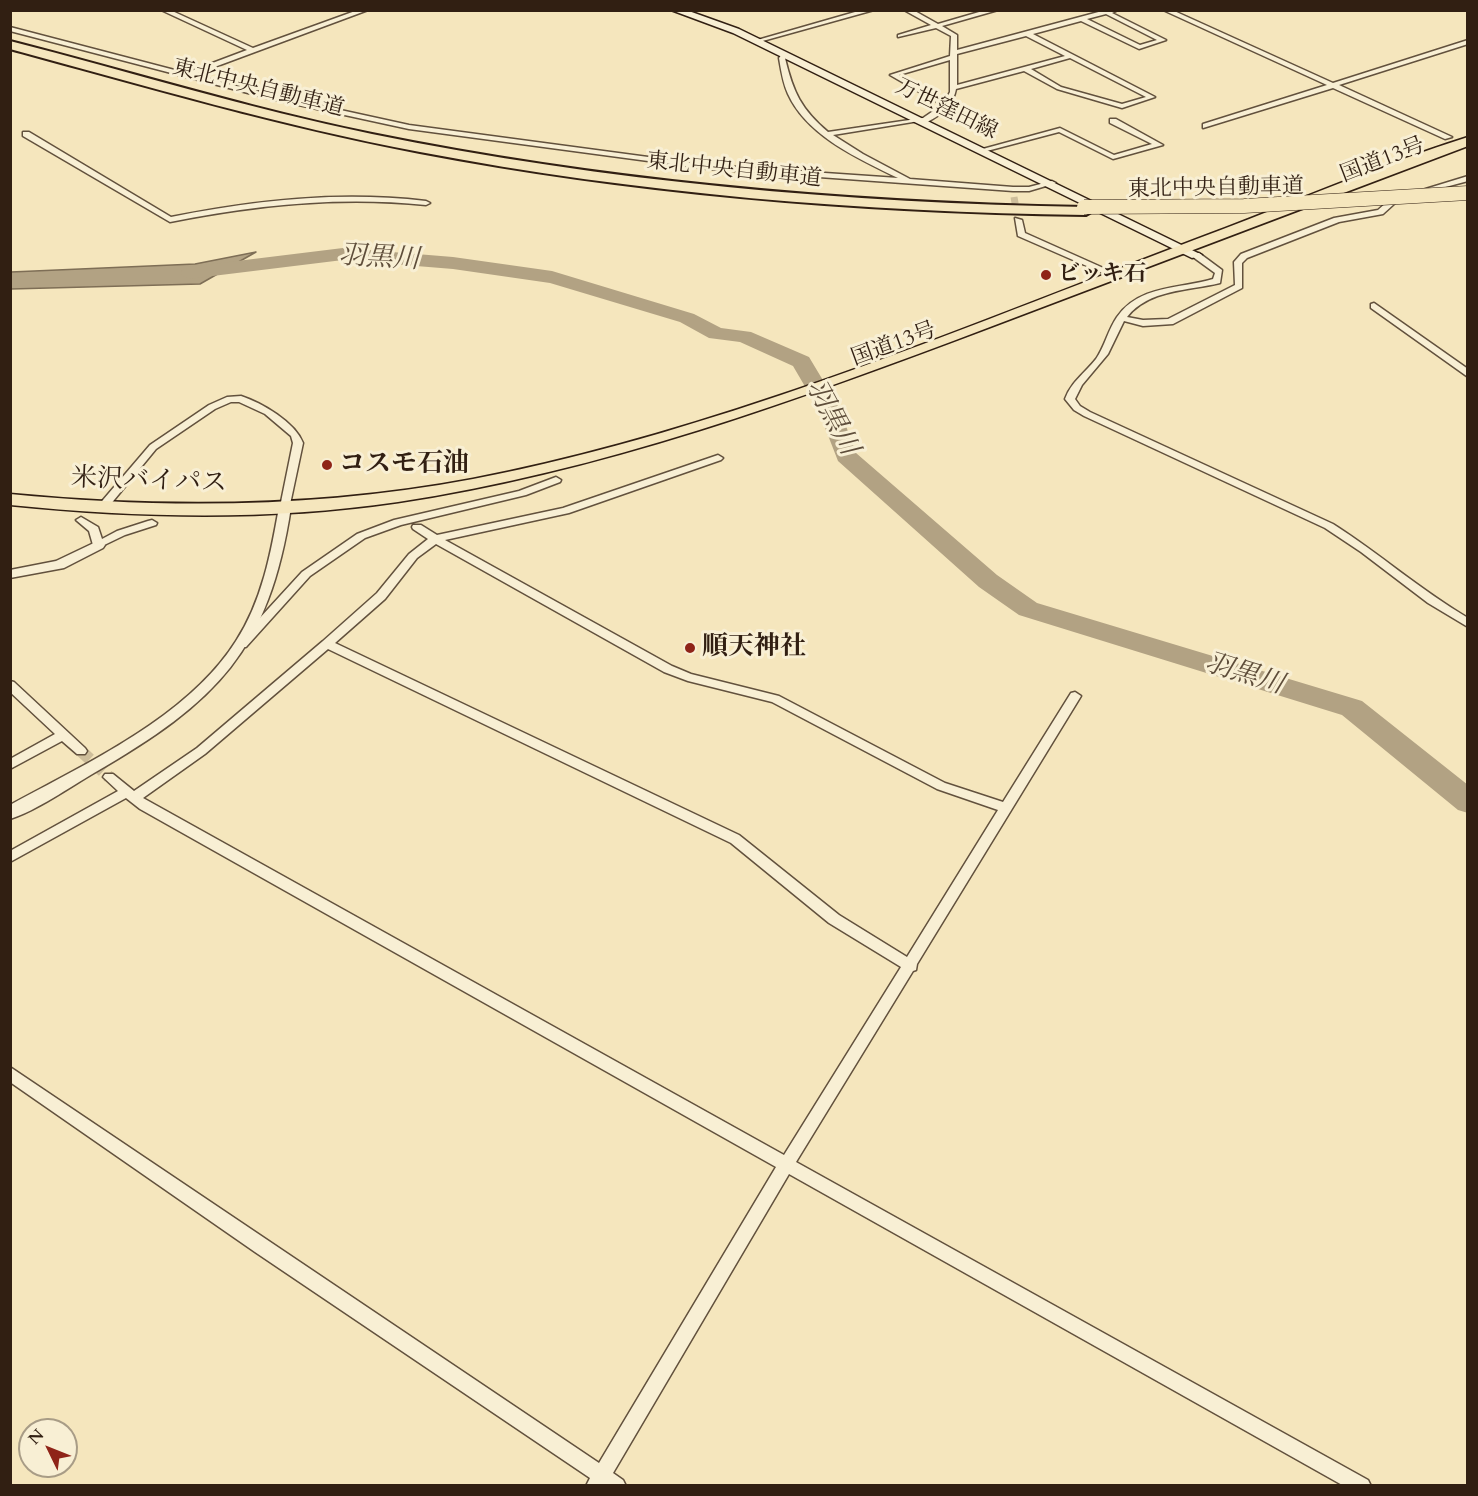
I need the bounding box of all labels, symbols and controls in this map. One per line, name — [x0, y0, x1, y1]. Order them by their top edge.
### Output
street label: 東北中央自動車道 — [169, 55, 347, 123]
street label: 万世窪田線 — [891, 74, 1001, 146]
street label: 国道13号 — [1337, 133, 1429, 189]
street label: 東北中央自動車道 — [645, 149, 823, 193]
street label: 東北中央自動車道 — [1128, 174, 1304, 204]
water label: 羽黒川 — [338, 241, 420, 277]
place label: ビッキ石 — [1058, 262, 1146, 288]
marker: ビッキ石 — [1039, 268, 1053, 282]
street label: 国道13号 — [848, 317, 940, 373]
water label: 羽黒川 — [798, 375, 864, 461]
place label: コスモ石油 — [339, 449, 469, 481]
marker: コスモ石油 — [320, 458, 334, 472]
street label: 米沢バイパス — [71, 464, 227, 500]
place label: 順天神社 — [702, 632, 806, 664]
marker: 順天神社 — [683, 641, 697, 655]
water label: 羽黒川 — [1201, 648, 1287, 702]
north arrow — [18, 1418, 78, 1478]
text: N — [24, 1425, 49, 1450]

